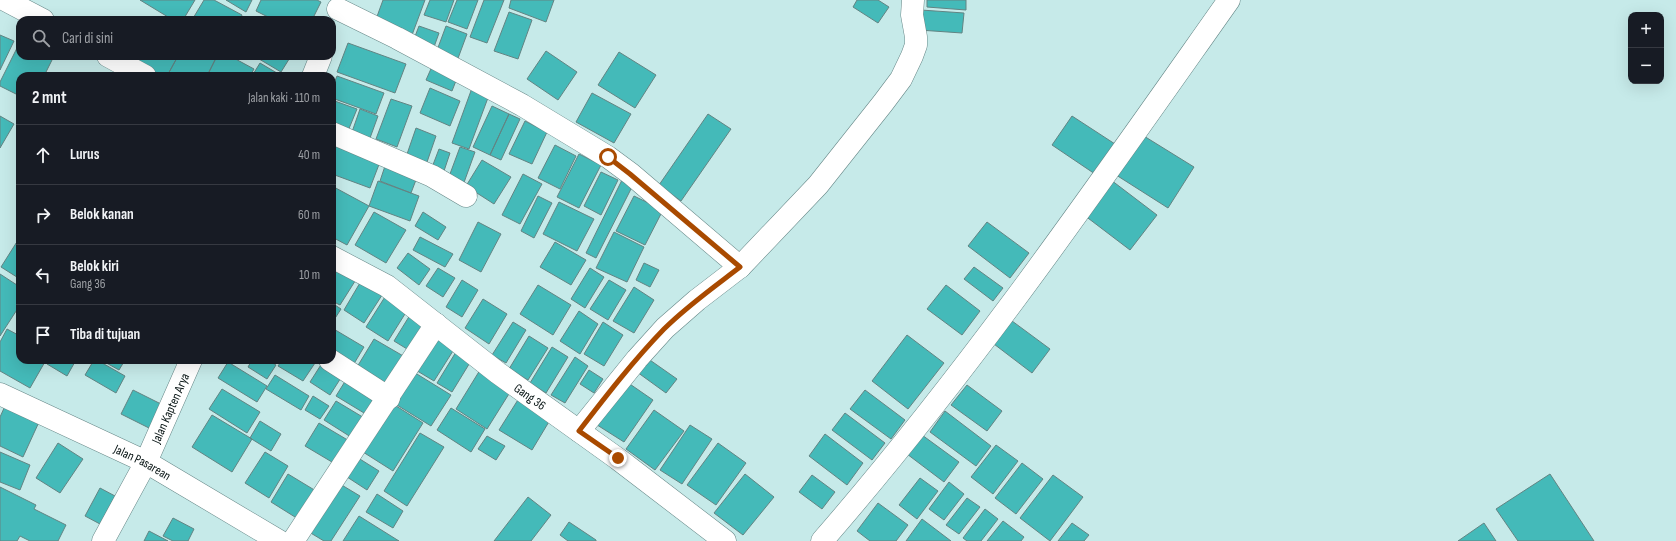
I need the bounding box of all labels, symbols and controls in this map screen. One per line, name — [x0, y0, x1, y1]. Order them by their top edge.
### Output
map controls — [1628, 12, 1664, 84]
button: + — [1628, 12, 1664, 48]
search box — [16, 16, 336, 60]
icon: search — [30, 27, 52, 49]
text: Cari di sini — [62, 29, 113, 48]
button: − — [1628, 48, 1664, 84]
text: 2 mnt — [32, 88, 67, 108]
text: Jalan kaki · 110 m — [248, 90, 320, 106]
icon: ahead — [32, 144, 54, 166]
text: Lurus — [70, 145, 99, 164]
text: 40 m — [298, 147, 320, 163]
route start — [599, 148, 617, 166]
icon: right — [32, 204, 54, 226]
text: Belok kanan — [70, 205, 134, 224]
text: 60 m — [298, 207, 320, 223]
text: Belok kiri — [70, 257, 119, 276]
icon: left — [32, 264, 54, 286]
text: 10 m — [299, 267, 320, 283]
text: Gang 36 — [70, 276, 105, 292]
icon: arrive — [32, 324, 54, 346]
text: Tiba di tujuan — [70, 325, 140, 344]
street label: Jalan Kapten Arya — [148, 371, 193, 447]
street label: Gang 36 — [511, 380, 549, 414]
street label: Jalan Pasarean — [110, 441, 174, 484]
route end — [609, 449, 627, 467]

